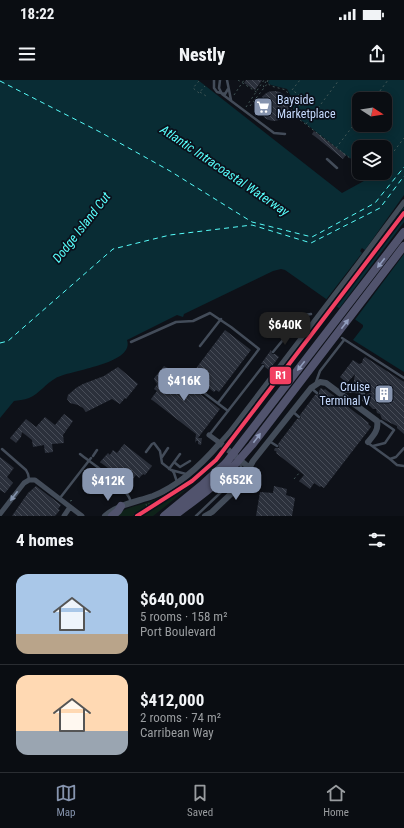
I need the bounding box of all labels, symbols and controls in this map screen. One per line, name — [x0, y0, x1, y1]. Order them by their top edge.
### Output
text: 18:22 — [20, 5, 54, 23]
icon: menu — [16, 43, 38, 65]
icon: share — [366, 43, 388, 65]
text: Nestly — [179, 44, 225, 65]
north arrow — [352, 92, 392, 132]
map controls — [352, 92, 392, 180]
place label: Bayside Marketplace — [277, 93, 336, 121]
supermarket icon: Bayside Marketplace — [252, 96, 274, 118]
water label: Atlantic Intracoastal Waterway — [157, 121, 293, 220]
button: layers — [352, 140, 392, 180]
water label: Dodge Island Cut — [49, 189, 114, 265]
one-way arrow — [376, 258, 385, 269]
pin: $640K — [257, 312, 313, 346]
text: $640K — [268, 317, 302, 332]
one-way arrow — [340, 318, 349, 329]
one-way arrow — [297, 361, 306, 372]
line badge: R1 — [269, 366, 292, 385]
pin: $416K — [156, 368, 212, 402]
text: R1 — [275, 369, 287, 382]
text: $416K — [167, 373, 201, 388]
place label: Cruise Terminal V — [319, 380, 370, 408]
building icon: Cruise Terminal V — [373, 383, 395, 405]
one-way arrow — [253, 433, 261, 444]
pin: $652K — [208, 467, 264, 501]
pin: $412K — [80, 468, 136, 502]
text: $652K — [219, 472, 253, 487]
text: $412K — [91, 473, 125, 488]
one-way arrow — [10, 491, 18, 501]
icon: filters — [366, 529, 388, 551]
text: 4 homes — [16, 530, 74, 550]
text: $640,000 — [140, 589, 204, 609]
icon: home — [48, 590, 96, 638]
text: 5 rooms · 158 m² — [140, 609, 227, 624]
text: Port Boulevard — [140, 624, 216, 639]
text: $412,000 — [140, 690, 204, 710]
icon: home — [48, 691, 96, 739]
text: 2 rooms · 74 m² — [140, 710, 221, 725]
text: Carribean Way — [140, 725, 214, 740]
tab: Map — [55, 782, 77, 819]
tab: Saved — [187, 782, 213, 819]
tab: Home — [323, 782, 349, 819]

